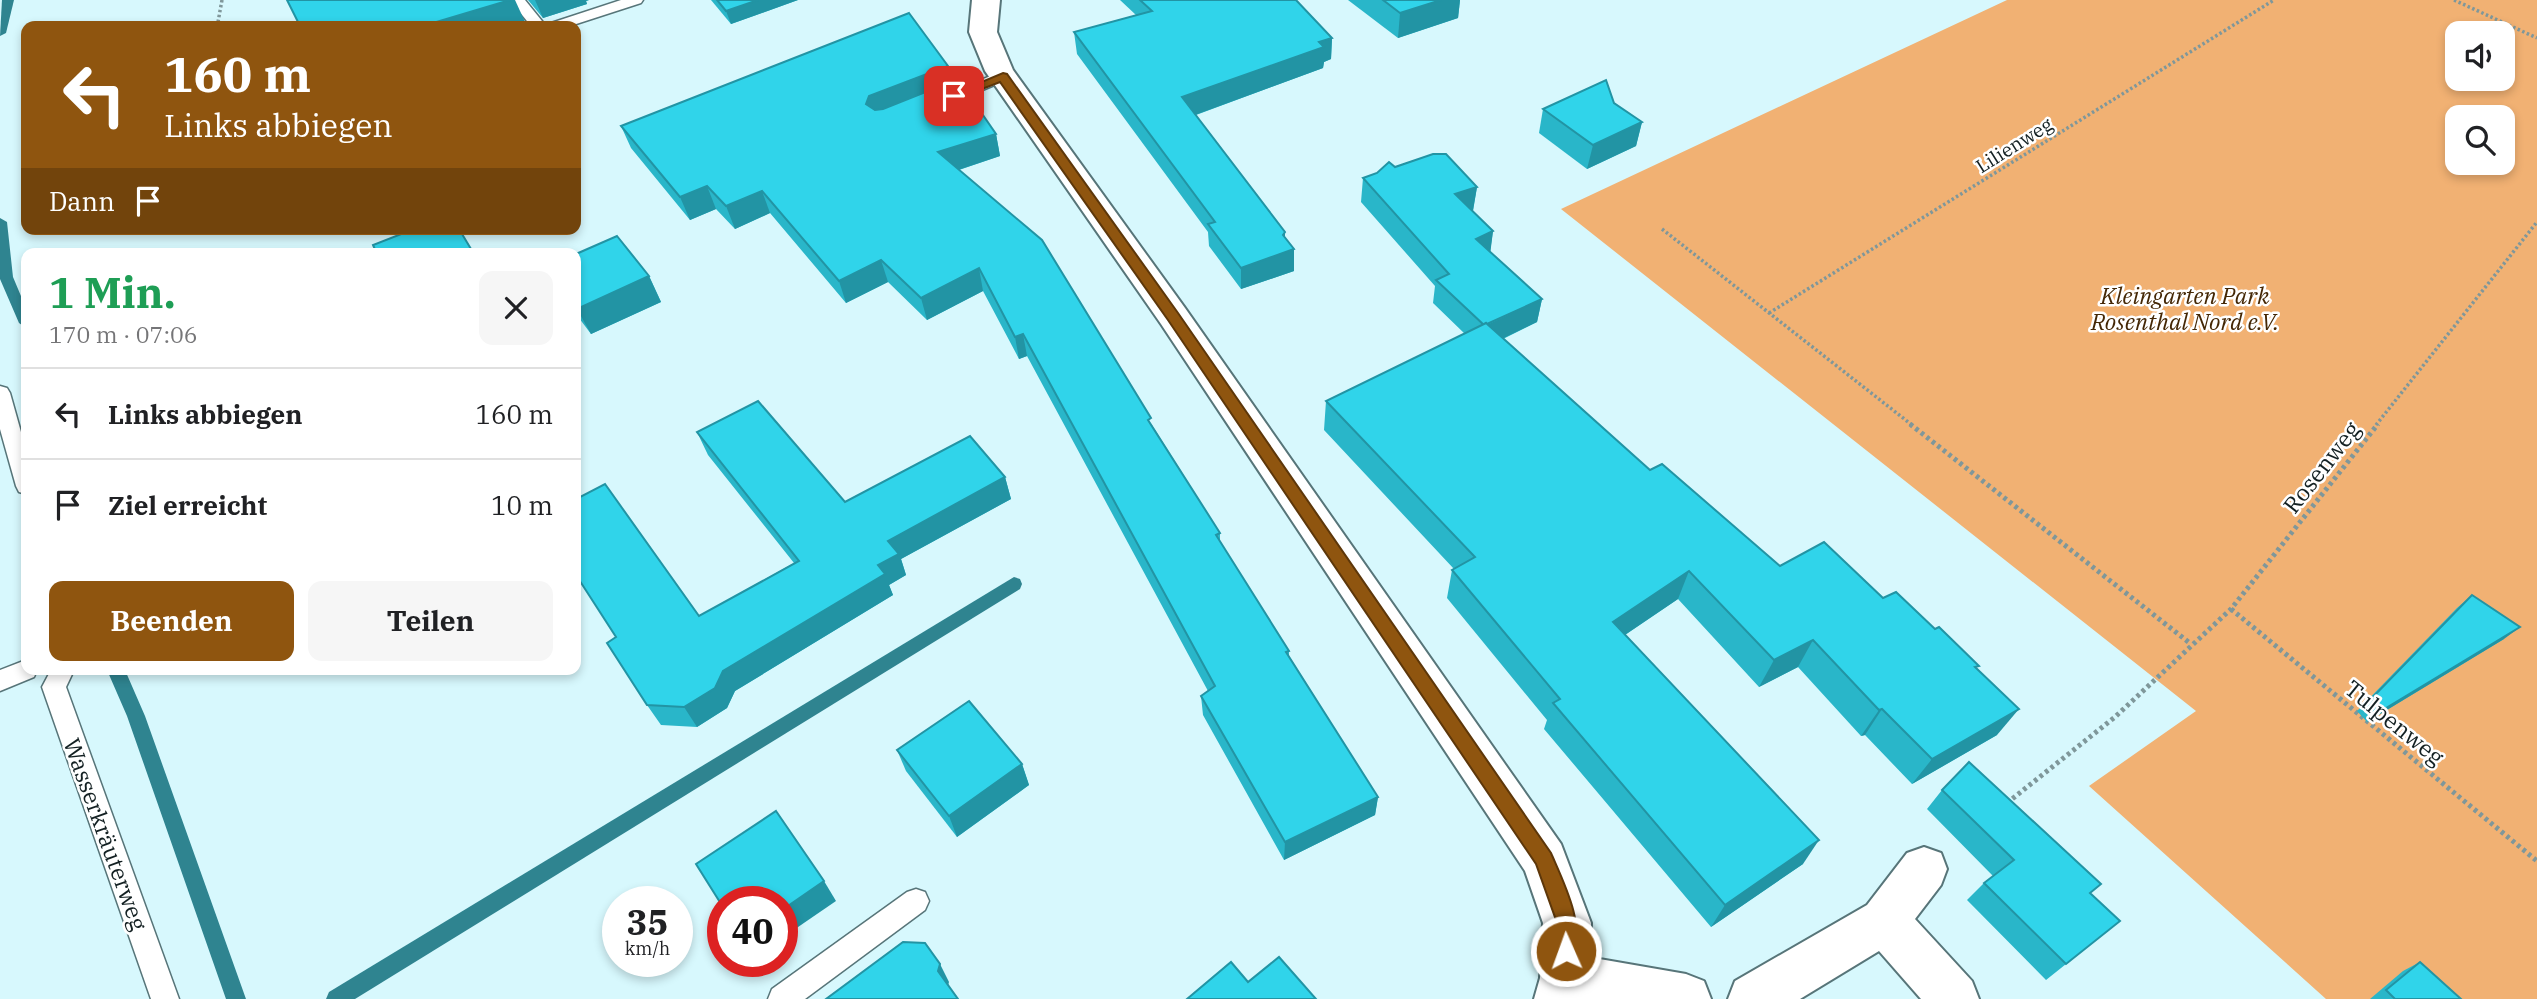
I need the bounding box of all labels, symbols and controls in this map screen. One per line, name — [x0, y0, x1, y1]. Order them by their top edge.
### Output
map controls — [2445, 21, 2515, 175]
button: sound — [2445, 21, 2515, 91]
text: 160 m — [164, 42, 311, 105]
icon: left — [49, 49, 140, 140]
pin — [924, 66, 984, 126]
icon: arrive — [935, 77, 973, 115]
text: Links abbiegen — [164, 104, 393, 146]
button: search — [2445, 105, 2515, 175]
street label: Lilienweg — [1971, 112, 2057, 178]
icon: arrive — [129, 182, 167, 220]
text: Dann — [49, 184, 115, 218]
text: 1 Min. — [49, 265, 176, 320]
button: close — [479, 271, 553, 345]
park label: Kleingarten Park Rosenthal Nord e.V. — [2090, 280, 2279, 336]
text: 170 m · 07:06 — [49, 319, 198, 349]
icon: left — [49, 395, 87, 433]
text: Links abbiegen — [108, 397, 303, 431]
text: 160 m — [475, 397, 553, 431]
street label: Rosenweg — [2276, 415, 2367, 519]
icon: arrive — [49, 486, 87, 524]
text: Ziel erreicht — [108, 488, 267, 522]
text: 10 m — [491, 488, 553, 522]
button: Beenden — [49, 581, 294, 661]
button: Teilen — [308, 581, 553, 661]
street label: Tulpenweg — [2339, 673, 2451, 772]
street label: Wasserkräuterweg — [57, 734, 155, 935]
speed limit sign: 40 — [707, 886, 798, 977]
text: 35 — [626, 899, 669, 945]
position arrow — [1529, 914, 1603, 988]
text: km/h — [625, 937, 670, 960]

